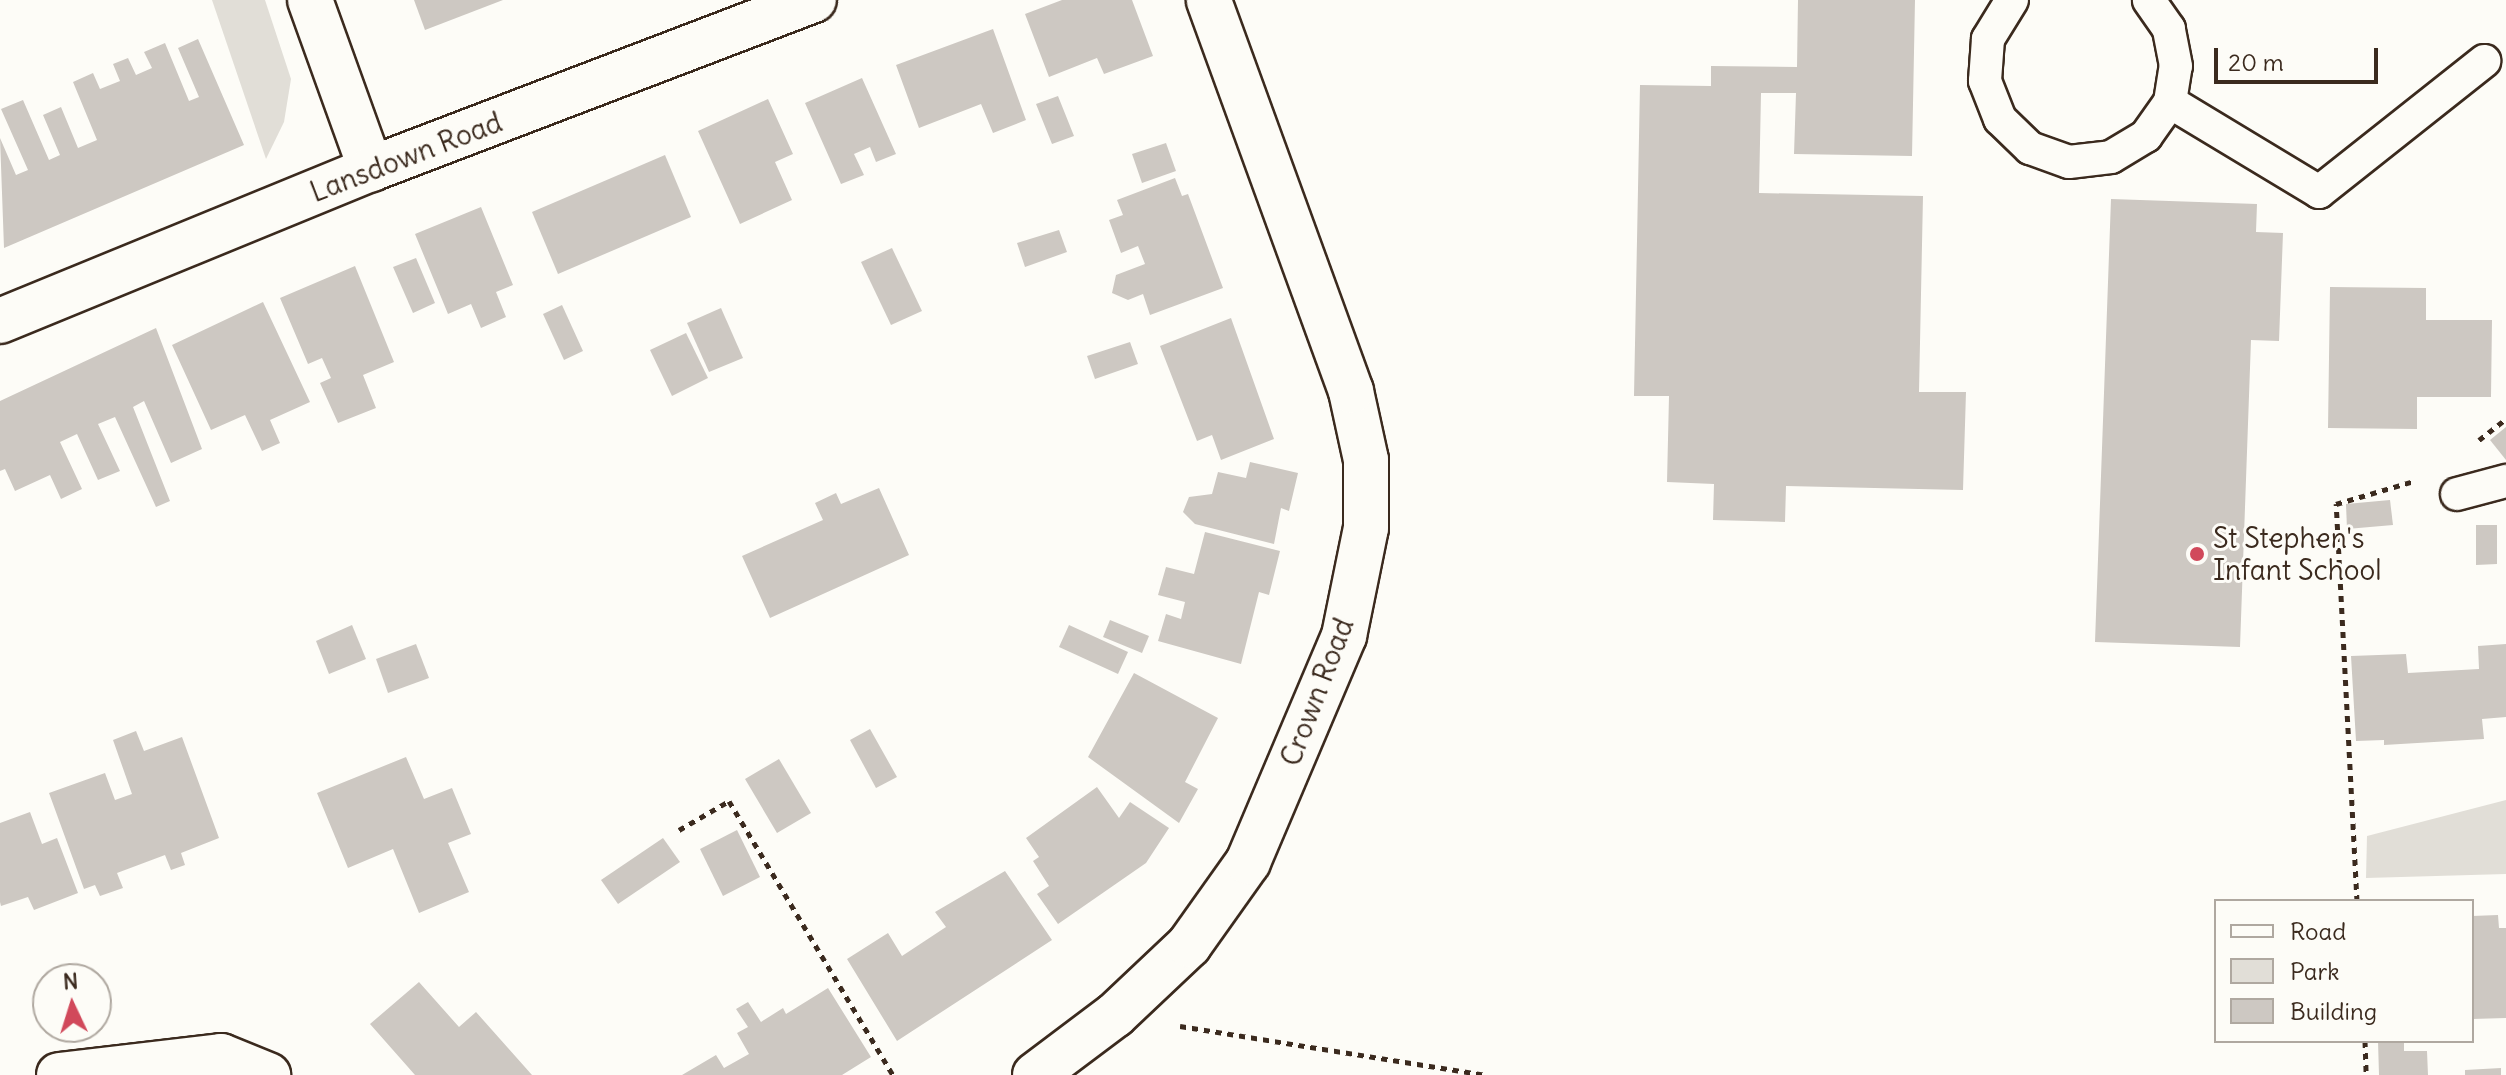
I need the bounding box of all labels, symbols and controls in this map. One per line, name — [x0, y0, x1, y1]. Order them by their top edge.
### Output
scale bar — [2218, 32, 2382, 82]
text: 20 m — [2228, 47, 2284, 77]
street label: Lansdown Road — [305, 105, 507, 209]
place label: St Stephen's Infant School — [2213, 521, 2382, 587]
marker: St Stephen's Infant School — [2188, 545, 2206, 563]
street label: Crown Road — [1273, 613, 1361, 771]
legend — [2214, 899, 2474, 1043]
text: Road — [2290, 916, 2346, 946]
text: Park — [2290, 956, 2340, 986]
north arrow — [32, 963, 112, 1043]
text: N — [62, 967, 79, 996]
text: Building — [2290, 996, 2377, 1026]

